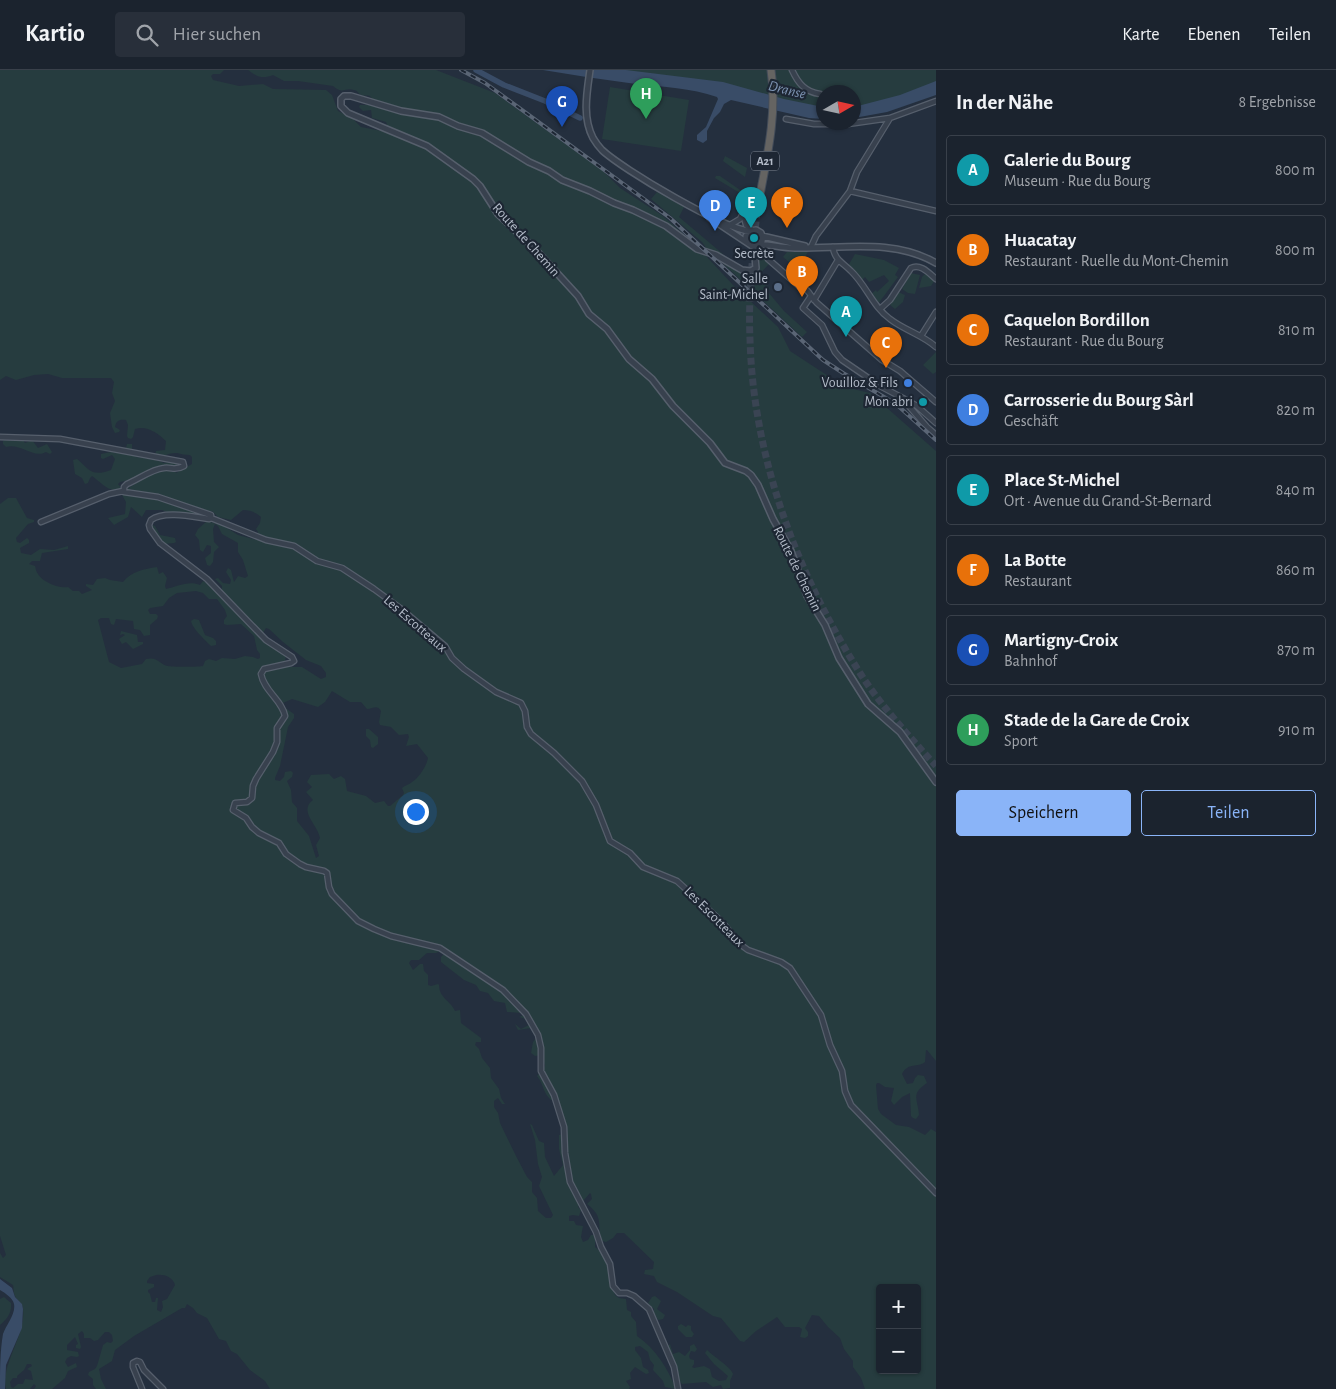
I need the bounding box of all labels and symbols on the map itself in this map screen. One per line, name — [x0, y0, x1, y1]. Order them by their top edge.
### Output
pin: H — [630, 78, 662, 119]
water label: Dranse — [767, 78, 808, 102]
north arrow — [816, 85, 861, 130]
pin: G — [546, 86, 578, 127]
road number: A21 — [751, 152, 779, 170]
pin: E — [735, 187, 767, 228]
pin: F — [771, 187, 803, 228]
pin: D — [699, 190, 731, 231]
street label: Route de Chemin — [490, 201, 562, 279]
marker: Secrète — [748, 232, 760, 244]
place label: Secrète — [734, 247, 774, 261]
pin: B — [786, 256, 818, 297]
place label: Salle Saint-Michel — [699, 272, 768, 302]
marker: Salle Saint-Michel — [772, 281, 784, 293]
pin: A — [830, 296, 862, 337]
pin: C — [870, 327, 902, 368]
place label: Vouilloz & Fils — [822, 376, 898, 390]
marker: Vouilloz & Fils — [902, 377, 914, 389]
place label: Mon abri — [865, 395, 913, 409]
marker: Mon abri — [917, 396, 929, 408]
street label: Route de Chemin — [770, 524, 824, 614]
street label: Les Escotteaux — [381, 593, 449, 655]
your location — [403, 799, 429, 825]
street label: Les Escotteaux — [681, 884, 747, 950]

